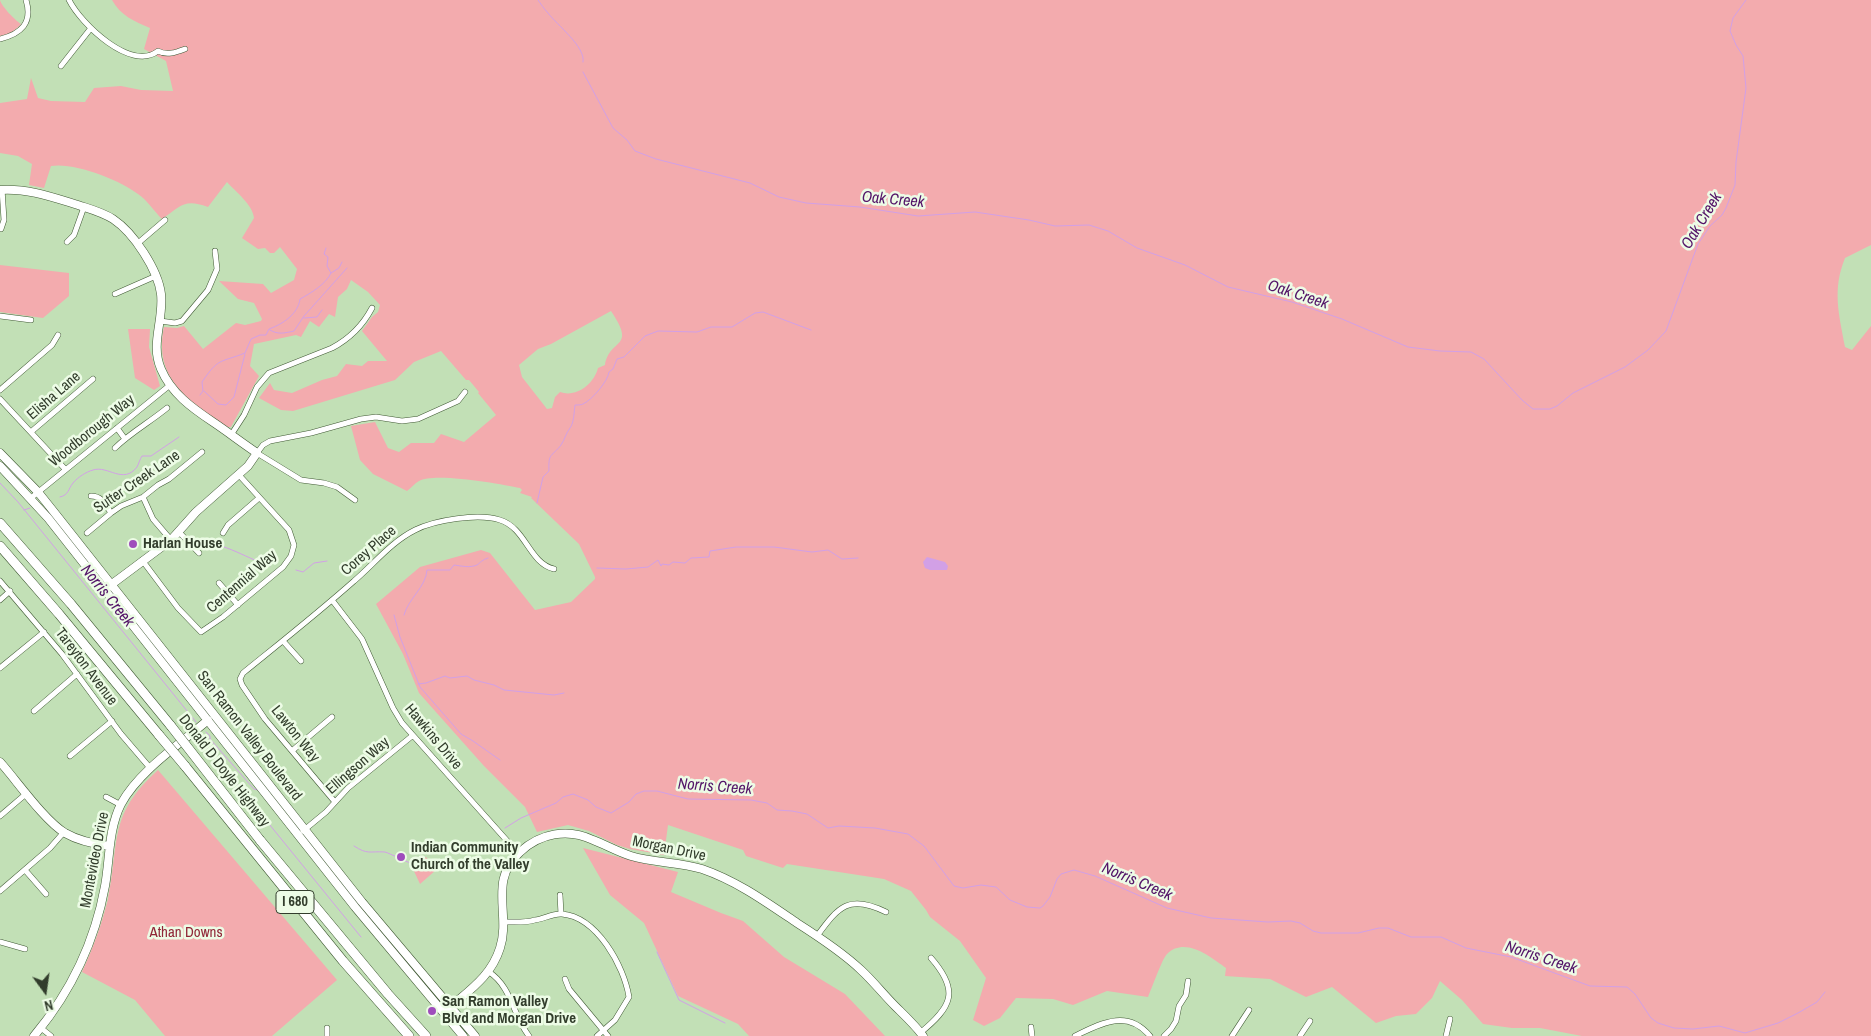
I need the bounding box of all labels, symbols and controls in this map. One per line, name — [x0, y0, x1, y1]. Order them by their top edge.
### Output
water label: Oak Creek — [861, 188, 925, 212]
water label: Oak Creek — [1678, 189, 1726, 253]
water label: Oak Creek — [1265, 276, 1331, 314]
street label: Elisha Lane — [24, 368, 84, 424]
street label: Woodborough Way — [46, 391, 138, 471]
street label: Sutter Creek Lane — [91, 447, 183, 517]
street label: Corey Place — [338, 522, 400, 580]
place label: Harlan House — [143, 535, 222, 553]
marker: Harlan House — [127, 538, 139, 550]
street label: Centennial Way — [203, 547, 281, 617]
water label: Norris Creek — [76, 561, 138, 631]
street label: Tareyton Avenue — [51, 625, 121, 709]
street label: San Ramon Valley Boulevard — [193, 668, 305, 804]
street label: Hawkins Drive — [400, 701, 466, 773]
street label: Lawton Way — [267, 702, 323, 766]
street label: Donald D Doyle Highway — [175, 711, 273, 831]
street label: Ellingson Way — [323, 734, 393, 798]
water label: Norris Creek — [677, 775, 753, 799]
street label: Montevideo Drive — [77, 811, 113, 909]
street label: Morgan Drive — [631, 832, 707, 866]
place label: Indian Community Church of the Valley — [411, 839, 529, 874]
marker: Indian Community Church of the Valley — [395, 851, 407, 863]
water label: Norris Creek — [1099, 859, 1175, 905]
road number: I 680 — [276, 890, 314, 914]
park label: Athan Downs — [149, 924, 223, 942]
water label: Norris Creek — [1503, 937, 1579, 979]
north arrow — [20, 966, 70, 1016]
place label: San Ramon Valley Blvd and Morgan Drive — [442, 993, 576, 1028]
text: N — [42, 996, 55, 1015]
marker: San Ramon Valley Blvd and Morgan Drive — [426, 1005, 438, 1017]

